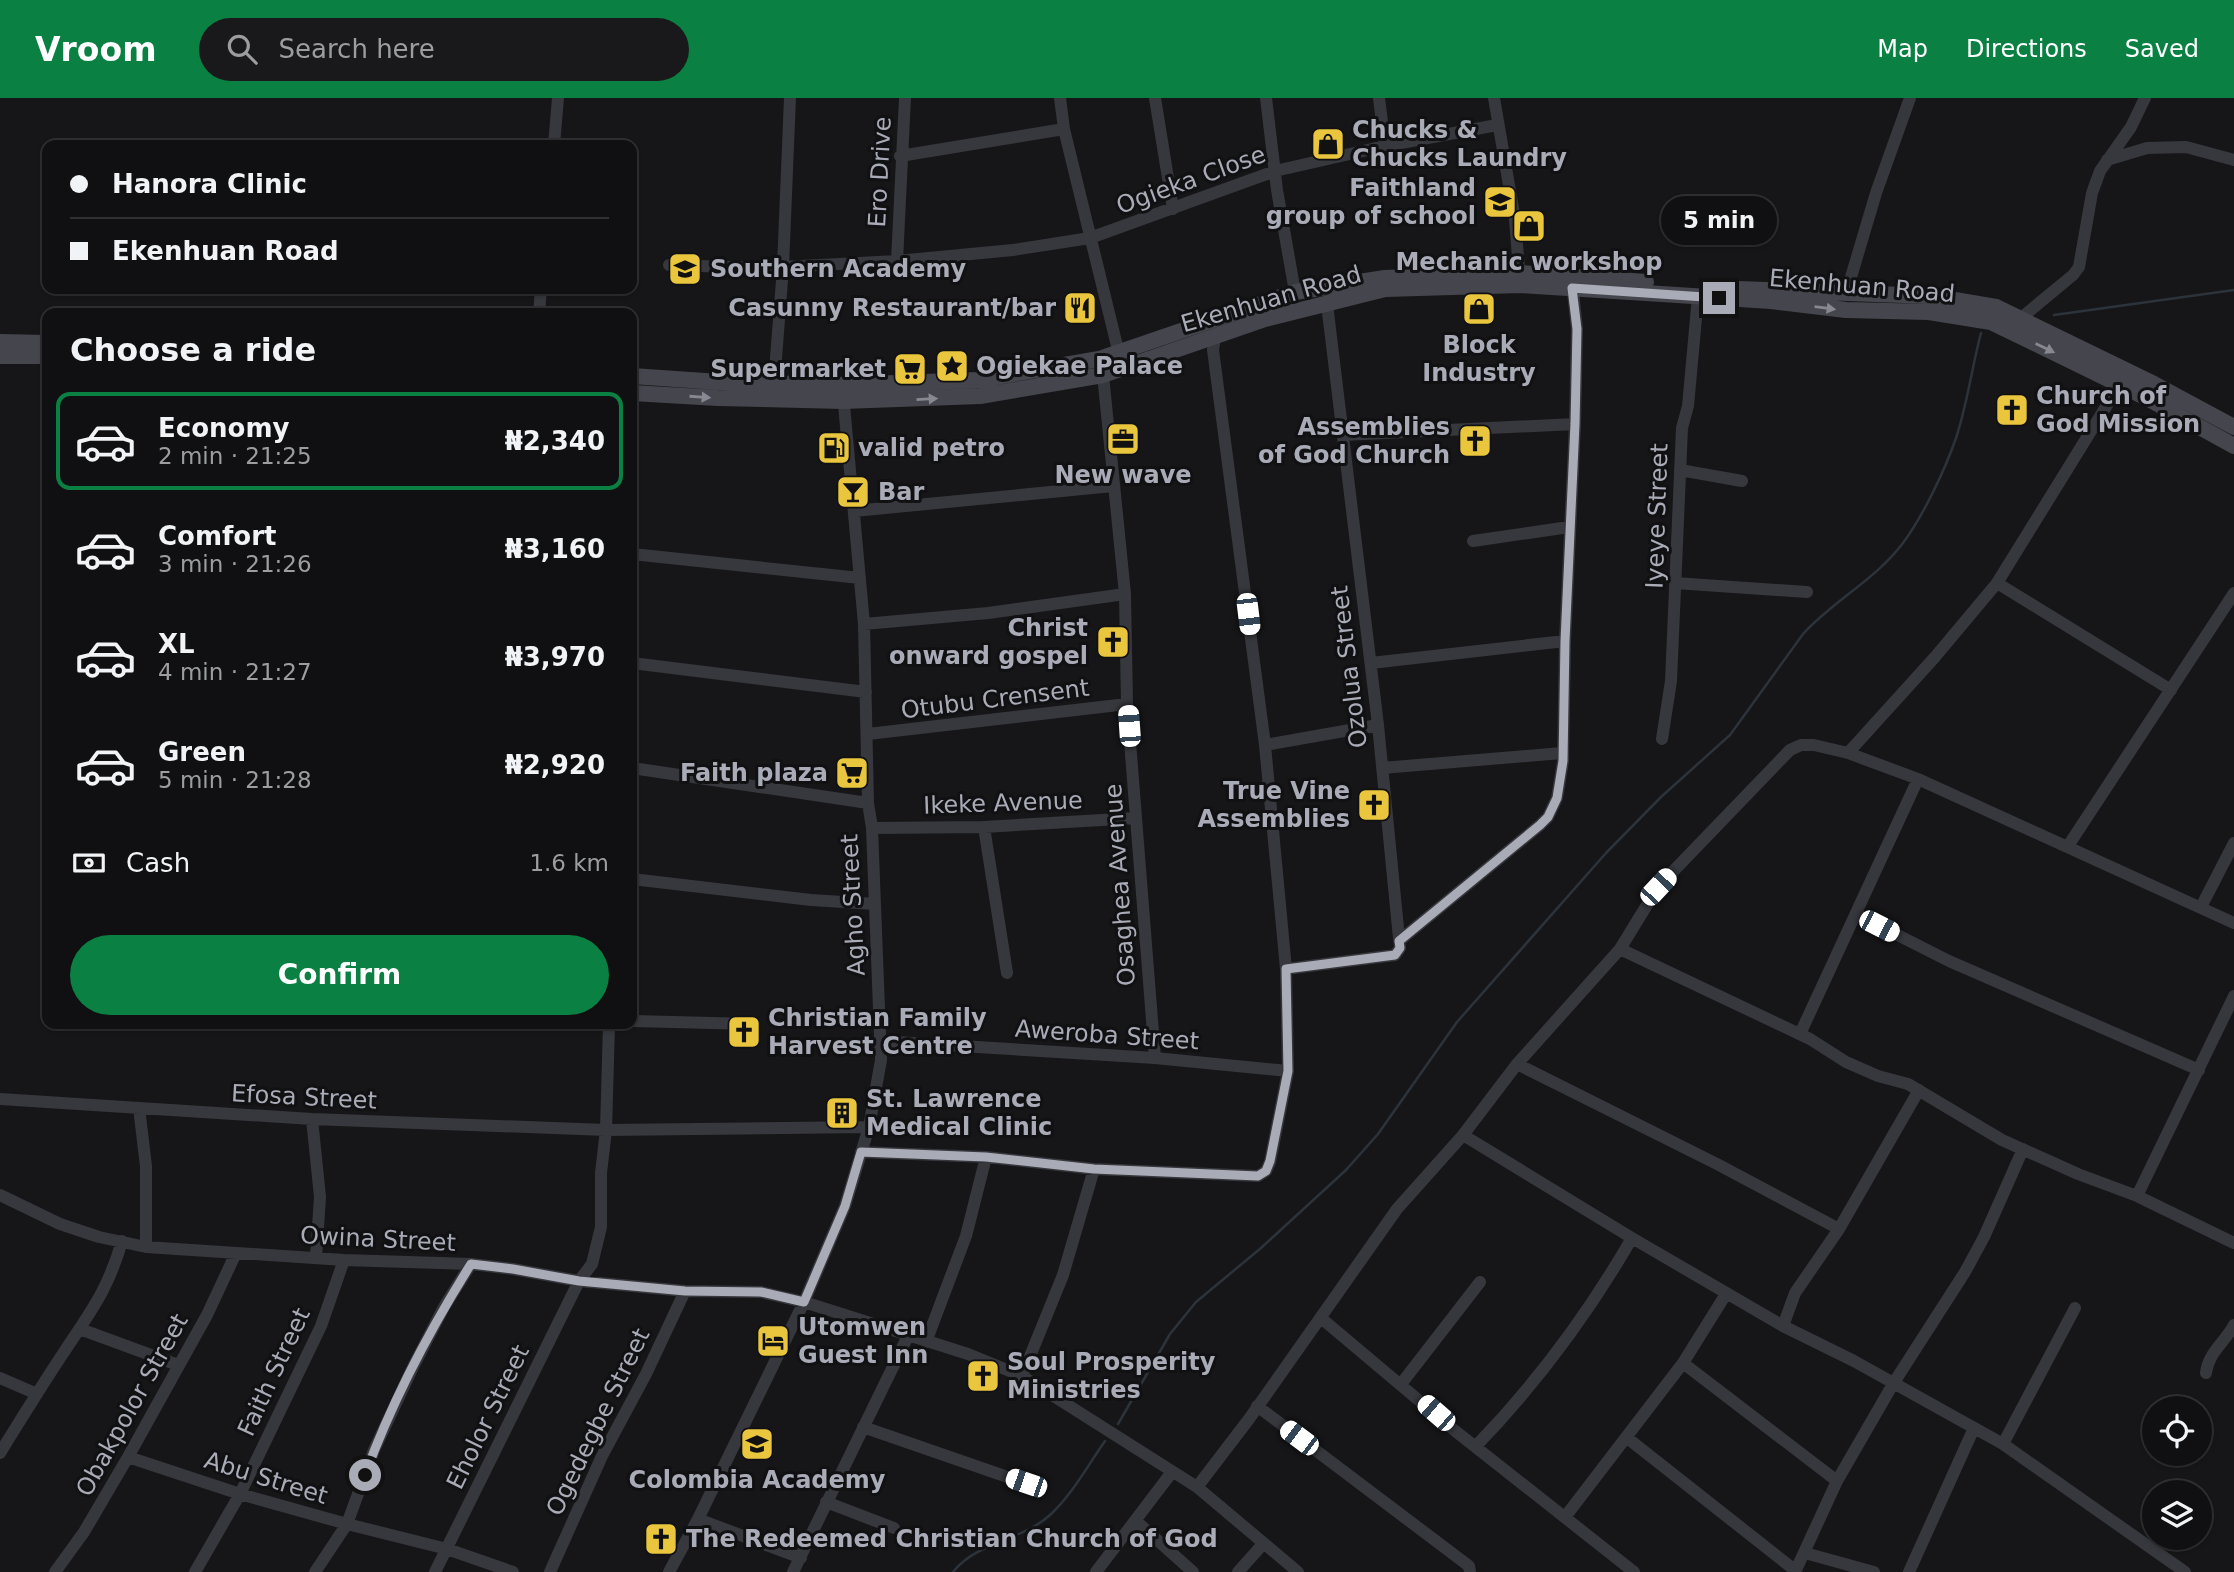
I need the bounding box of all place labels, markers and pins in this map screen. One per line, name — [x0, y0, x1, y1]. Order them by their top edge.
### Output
place label: Chucks & Chucks Laundry — [1352, 116, 1567, 172]
shop icon: Chucks & Chucks Laundry — [1309, 125, 1347, 163]
place label: Faithland group of school — [1266, 174, 1476, 230]
school or university icon: Faithland group of school — [1481, 183, 1519, 221]
shop icon: Mechanic workshop — [1510, 207, 1548, 245]
place label: Mechanic workshop — [1395, 248, 1663, 276]
school or university icon: Southern Academy — [666, 250, 704, 288]
place label: Southern Academy — [710, 255, 966, 283]
restaurant icon: Casunny Restaurant/bar — [1061, 289, 1099, 327]
shop icon: Block Industry — [1460, 290, 1498, 328]
place label: Casunny Restaurant/bar — [728, 294, 1056, 322]
place label: Block Industry — [1422, 331, 1536, 387]
place icon: Ogiekae Palace — [933, 347, 971, 385]
supermarket icon: Supermarket — [891, 350, 929, 388]
place label: Ogiekae Palace — [976, 352, 1183, 380]
place label: Supermarket — [710, 355, 886, 383]
place label: Church of God Mission — [2036, 382, 2200, 438]
church icon: Church of God Mission — [1993, 391, 2031, 429]
place label: Assemblies of God Church — [1258, 413, 1450, 469]
office icon: New wave — [1104, 420, 1142, 458]
church icon: Assemblies of God Church — [1456, 422, 1494, 460]
fuel station icon: valid petro — [815, 429, 853, 467]
place label: valid petro — [858, 434, 1005, 462]
place label: New wave — [1054, 461, 1192, 489]
bar icon: Bar — [834, 473, 872, 511]
place label: Bar — [878, 478, 924, 506]
place label: Christ onward gospel — [889, 614, 1088, 670]
church icon: Christ onward gospel — [1094, 623, 1132, 661]
supermarket icon: Faith plaza — [833, 754, 871, 792]
place label: Faith plaza — [680, 759, 828, 787]
place label: True Vine Assemblies — [1197, 777, 1350, 833]
church icon: True Vine Assemblies — [1355, 786, 1393, 824]
place label: Christian Family Harvest Centre — [768, 1004, 987, 1060]
church icon: Christian Family Harvest Centre — [725, 1013, 763, 1051]
place label: St. Lawrence Medical Clinic — [866, 1085, 1052, 1141]
building icon: St. Lawrence Medical Clinic — [823, 1094, 861, 1132]
place label: Utomwen Guest Inn — [798, 1313, 928, 1369]
hotel icon: Utomwen Guest Inn — [754, 1322, 792, 1360]
place label: Soul Prosperity Ministries — [1007, 1348, 1216, 1404]
church icon: Soul Prosperity Ministries — [964, 1357, 1002, 1395]
school or university icon: Colombia Academy — [738, 1425, 776, 1463]
place label: Colombia Academy — [629, 1466, 886, 1494]
church icon: The Redeemed Christian Church of God — [642, 1520, 680, 1558]
place label: The Redeemed Christian Church of God — [686, 1525, 1218, 1553]

